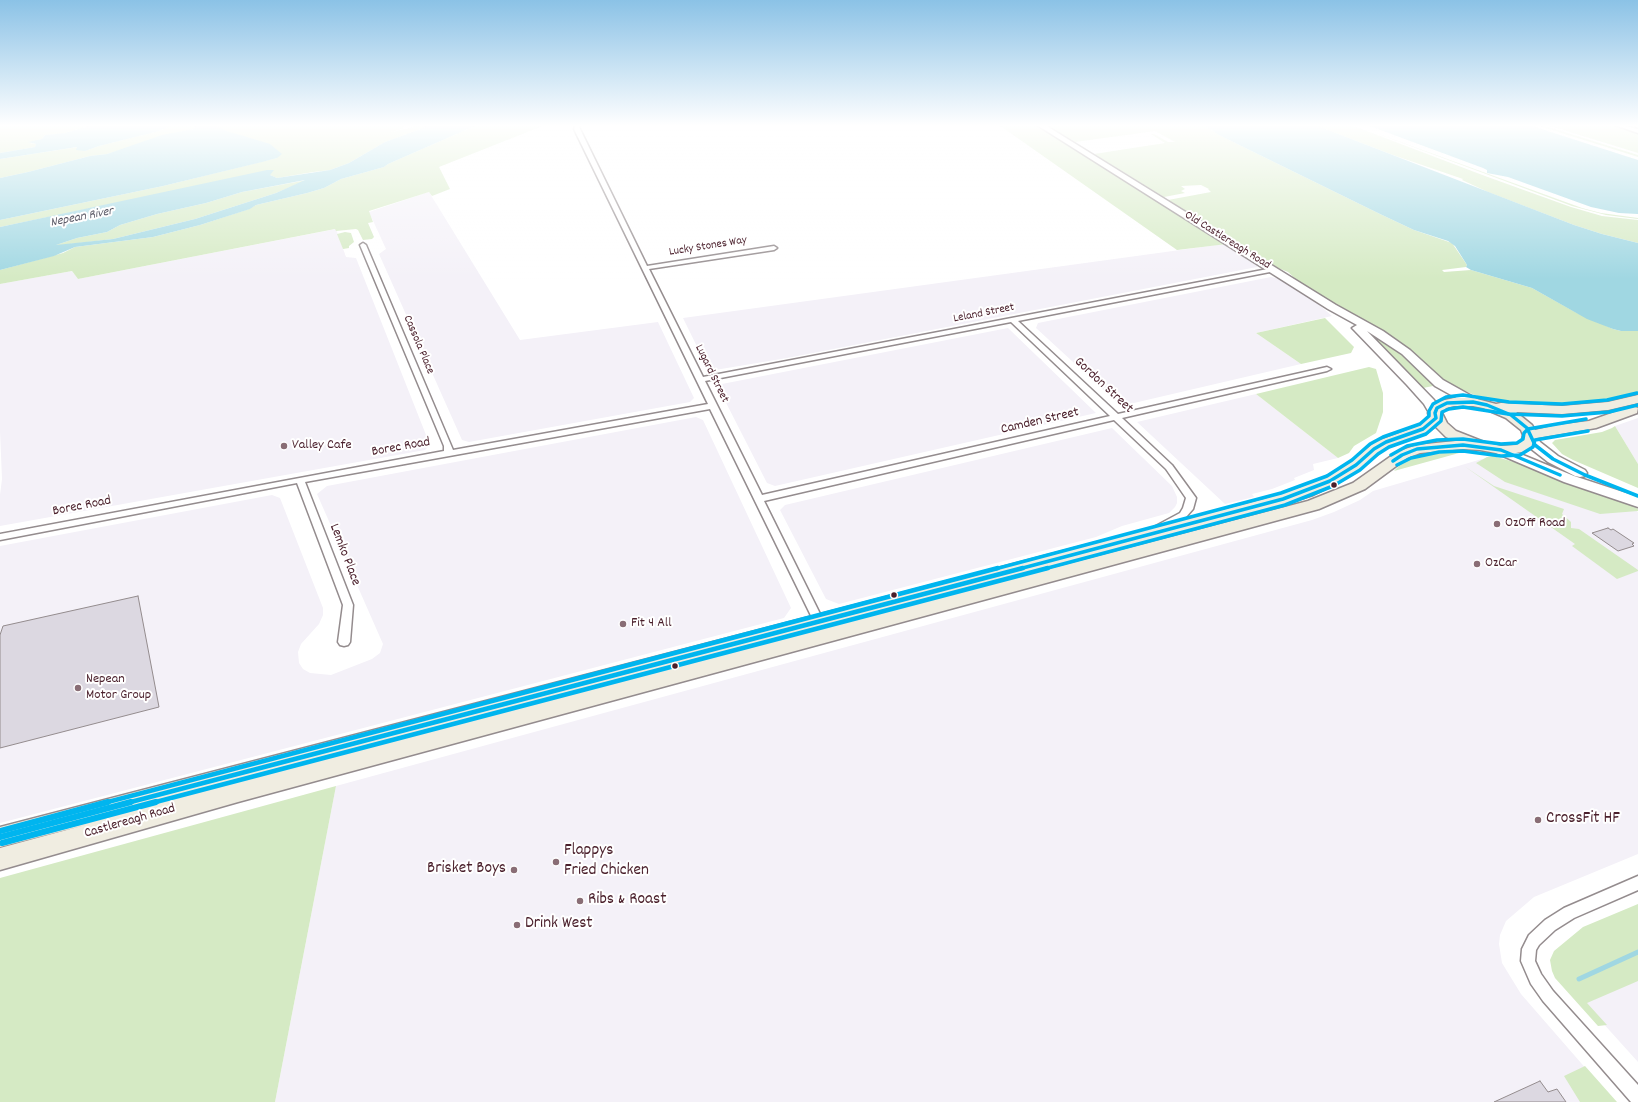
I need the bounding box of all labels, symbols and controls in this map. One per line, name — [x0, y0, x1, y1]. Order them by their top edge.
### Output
water label: Nepean River — [49, 204, 115, 232]
street label: Old Castlereagh Road — [1181, 209, 1273, 273]
street label: Lucky Stones Way — [668, 234, 748, 260]
street label: Leland Street — [952, 301, 1016, 327]
street label: Cassola Place — [399, 314, 437, 376]
street label: Lugard Street — [691, 343, 731, 405]
street label: Gordon Street — [1070, 354, 1136, 418]
street label: Camden Street — [999, 405, 1081, 439]
street label: Borec Road — [370, 435, 432, 461]
place label: Valley Cafe — [292, 438, 352, 454]
marker: Valley Cafe — [279, 441, 289, 451]
unlabelled marker — [1329, 480, 1339, 490]
street label: Borec Road — [51, 493, 113, 521]
place label: OzOff Road — [1505, 516, 1565, 532]
marker: OzOff Road — [1492, 519, 1502, 529]
street label: Lemko Place — [325, 522, 363, 588]
place label: OzCar — [1485, 556, 1517, 572]
marker: OzCar — [1472, 559, 1482, 569]
unlabelled marker — [889, 590, 899, 600]
place label: Fit 4 All — [631, 616, 672, 632]
marker: Fit 4 All — [618, 619, 628, 629]
unlabelled marker — [670, 661, 680, 671]
place label: Nepean Motor Group — [86, 672, 151, 704]
marker: Nepean Motor Group — [73, 683, 83, 693]
street label: Castlereagh Road — [83, 801, 177, 843]
place label: CrossFit HF — [1546, 810, 1620, 830]
marker: CrossFit HF — [1533, 815, 1543, 825]
place label: Flappys Fried Chicken — [564, 842, 649, 882]
marker: Flappys Fried Chicken — [551, 857, 561, 867]
place label: Brisket Boys — [427, 860, 506, 880]
marker: Brisket Boys — [509, 865, 519, 875]
place label: Ribs & Roast — [588, 891, 666, 911]
marker: Ribs & Roast — [575, 896, 585, 906]
place label: Drink West — [525, 915, 593, 935]
marker: Drink West — [512, 920, 522, 930]

